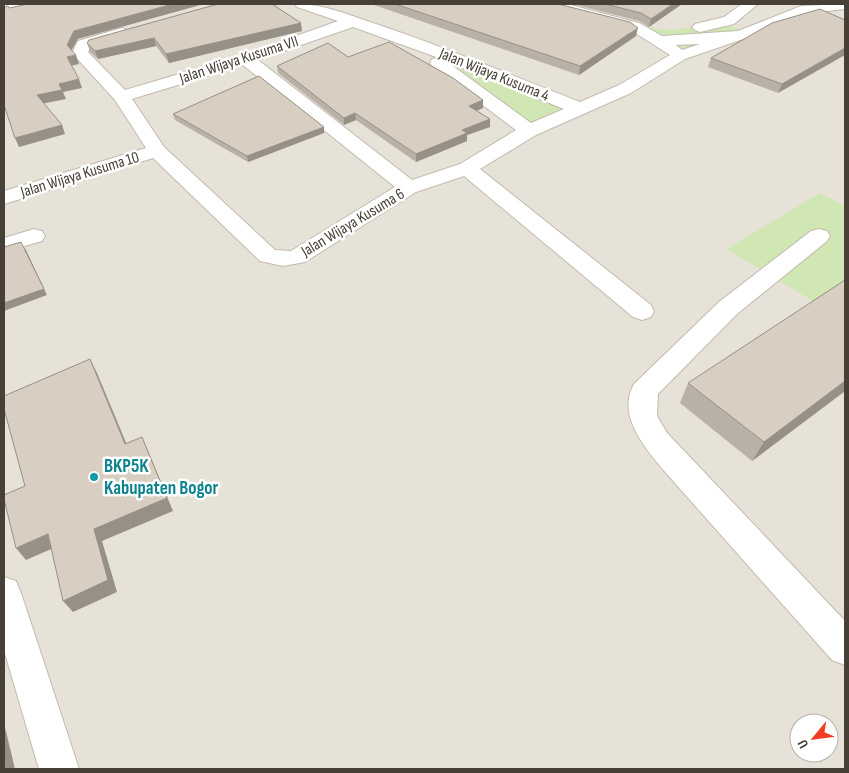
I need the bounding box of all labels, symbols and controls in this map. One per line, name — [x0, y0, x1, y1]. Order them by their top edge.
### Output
street label: Jalan Wijaya Kusuma VII — [176, 32, 301, 88]
street label: Jalan Wijaya Kusuma 4 — [435, 44, 552, 106]
street label: Jalan Wijaya Kusuma 10 — [18, 148, 141, 202]
street label: Jalan Wijaya Kusuma 6 — [297, 185, 408, 262]
place label: BKP5K Kabupaten Bogor — [104, 455, 219, 500]
marker: BKP5K Kabupaten Bogor — [88, 471, 100, 483]
north arrow — [789, 713, 839, 763]
text: U — [794, 737, 812, 751]

